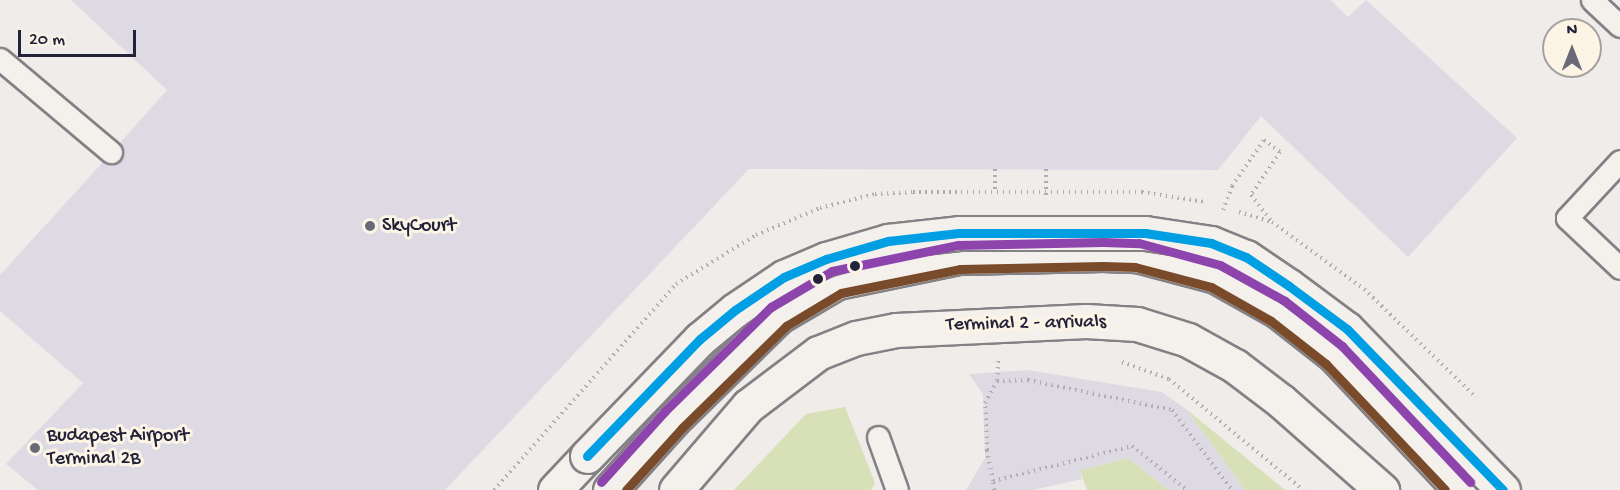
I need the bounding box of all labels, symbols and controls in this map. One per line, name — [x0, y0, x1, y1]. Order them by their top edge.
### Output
scale bar — [21, 18, 140, 56]
north arrow — [1542, 18, 1602, 78]
text: N — [1567, 22, 1577, 41]
text: 20 m — [29, 30, 65, 51]
place label: SkyCourt — [382, 214, 456, 238]
marker: SkyCourt — [363, 219, 377, 233]
unlabelled marker — [849, 260, 861, 272]
unlabelled marker — [812, 273, 824, 285]
street label: Terminal 2 - arrivals — [946, 311, 1106, 337]
place label: Budapest Airport Terminal 2B — [47, 424, 189, 471]
marker: Budapest Airport Terminal 2B — [28, 441, 42, 455]

